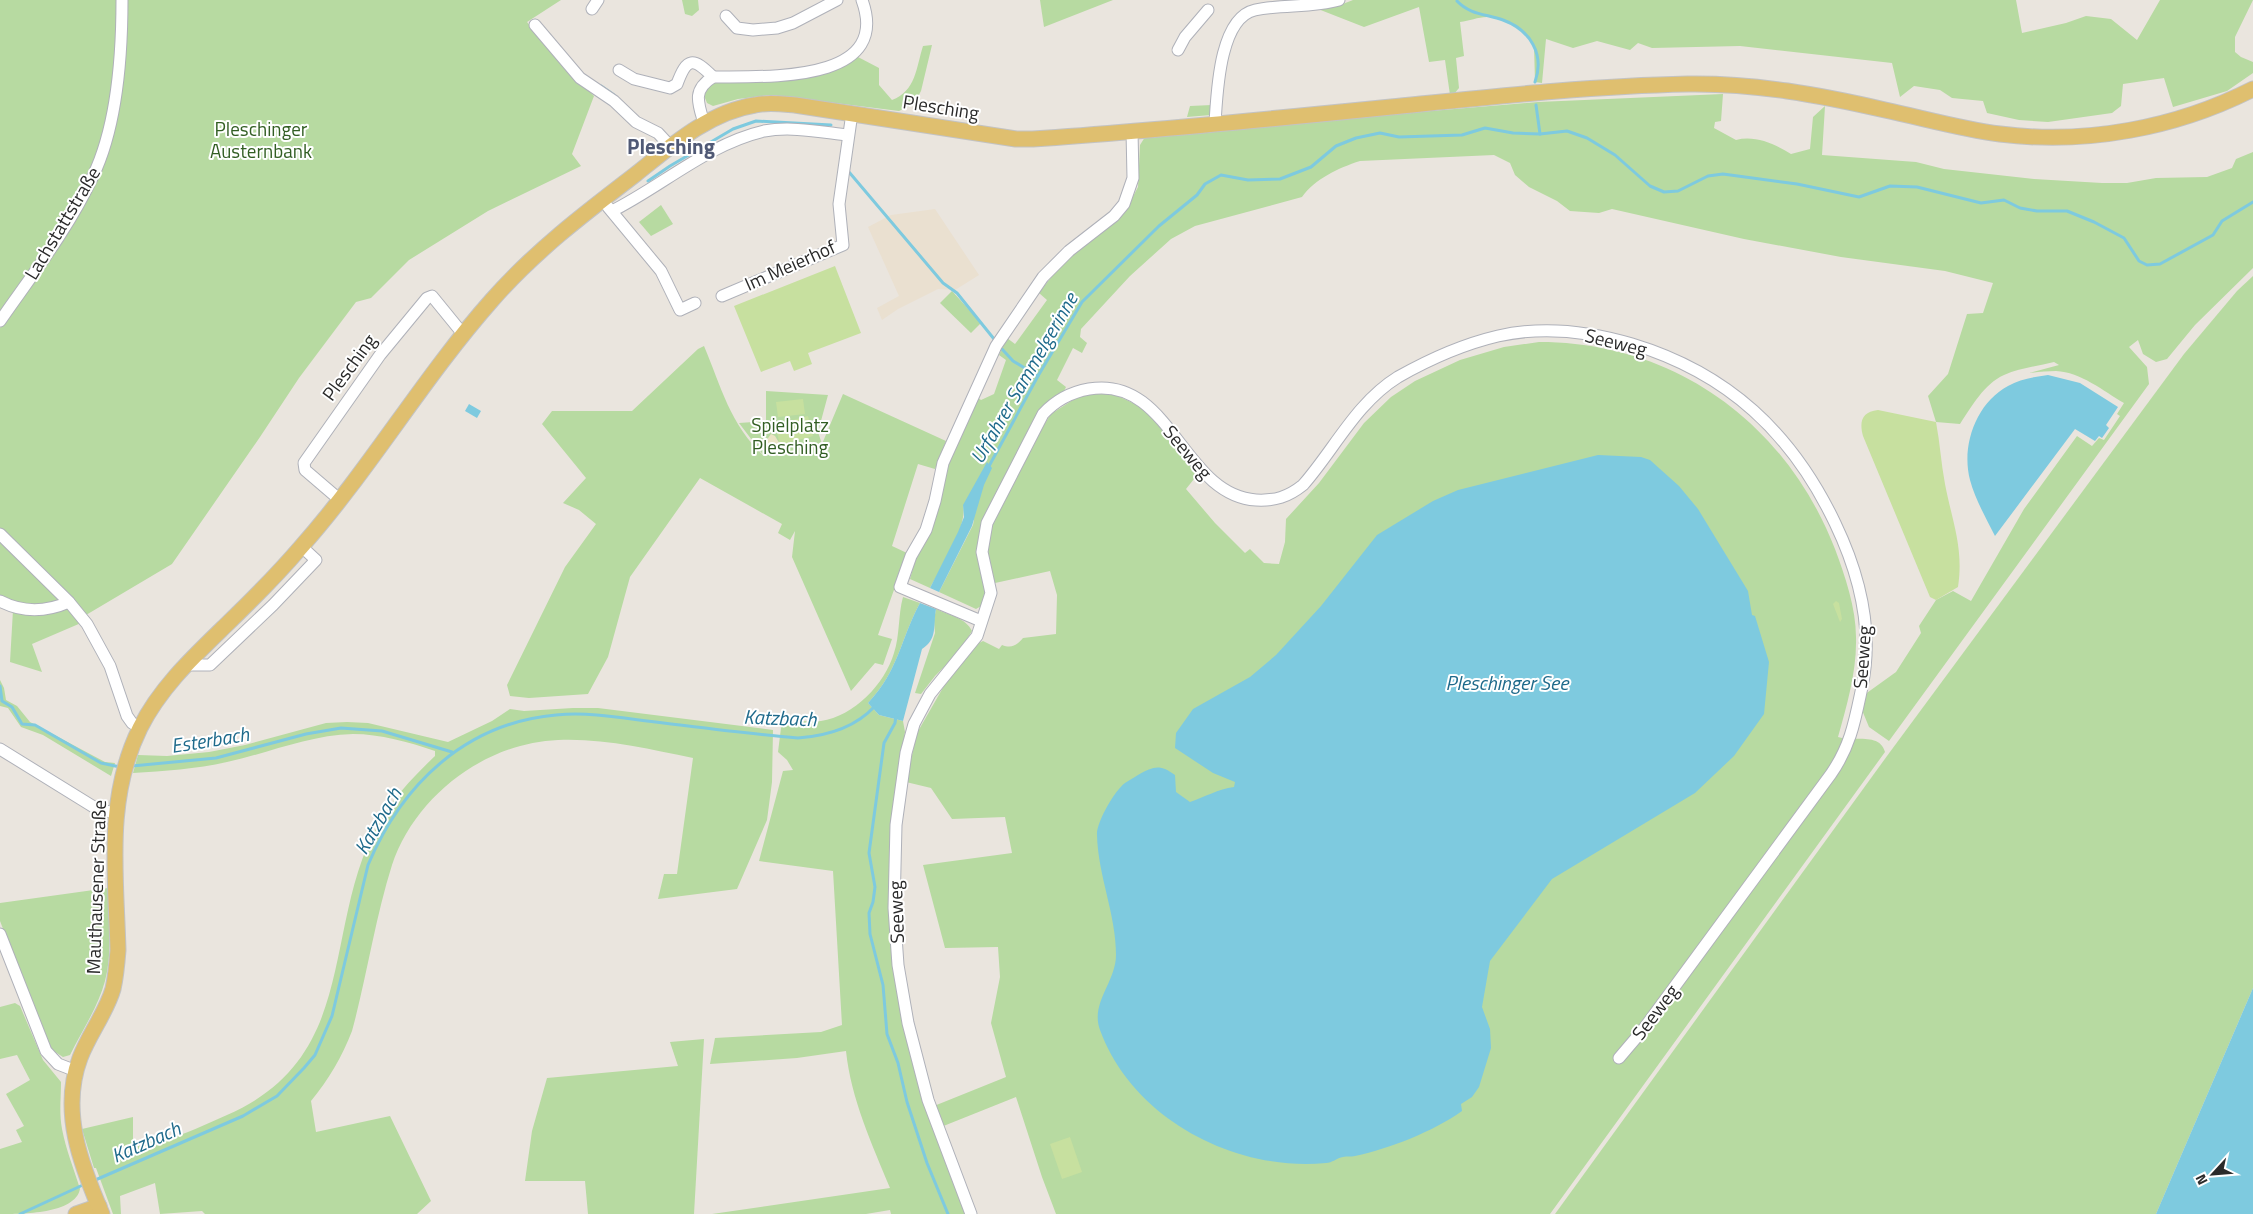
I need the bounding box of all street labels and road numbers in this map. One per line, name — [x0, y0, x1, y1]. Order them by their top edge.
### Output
street label: Plesching — [901, 86, 981, 127]
street label: Lachstattstraße — [16, 161, 107, 285]
street label: Im Meierhof — [740, 231, 841, 298]
street label: Seeweg — [1582, 320, 1650, 363]
street label: Plesching — [314, 327, 383, 406]
street label: Seeweg — [1157, 418, 1220, 485]
street label: Seeweg — [1845, 624, 1878, 689]
street label: Mauthausener Straße — [78, 799, 113, 975]
street label: Seeweg — [880, 880, 911, 944]
street label: Seeweg — [1624, 978, 1685, 1046]

